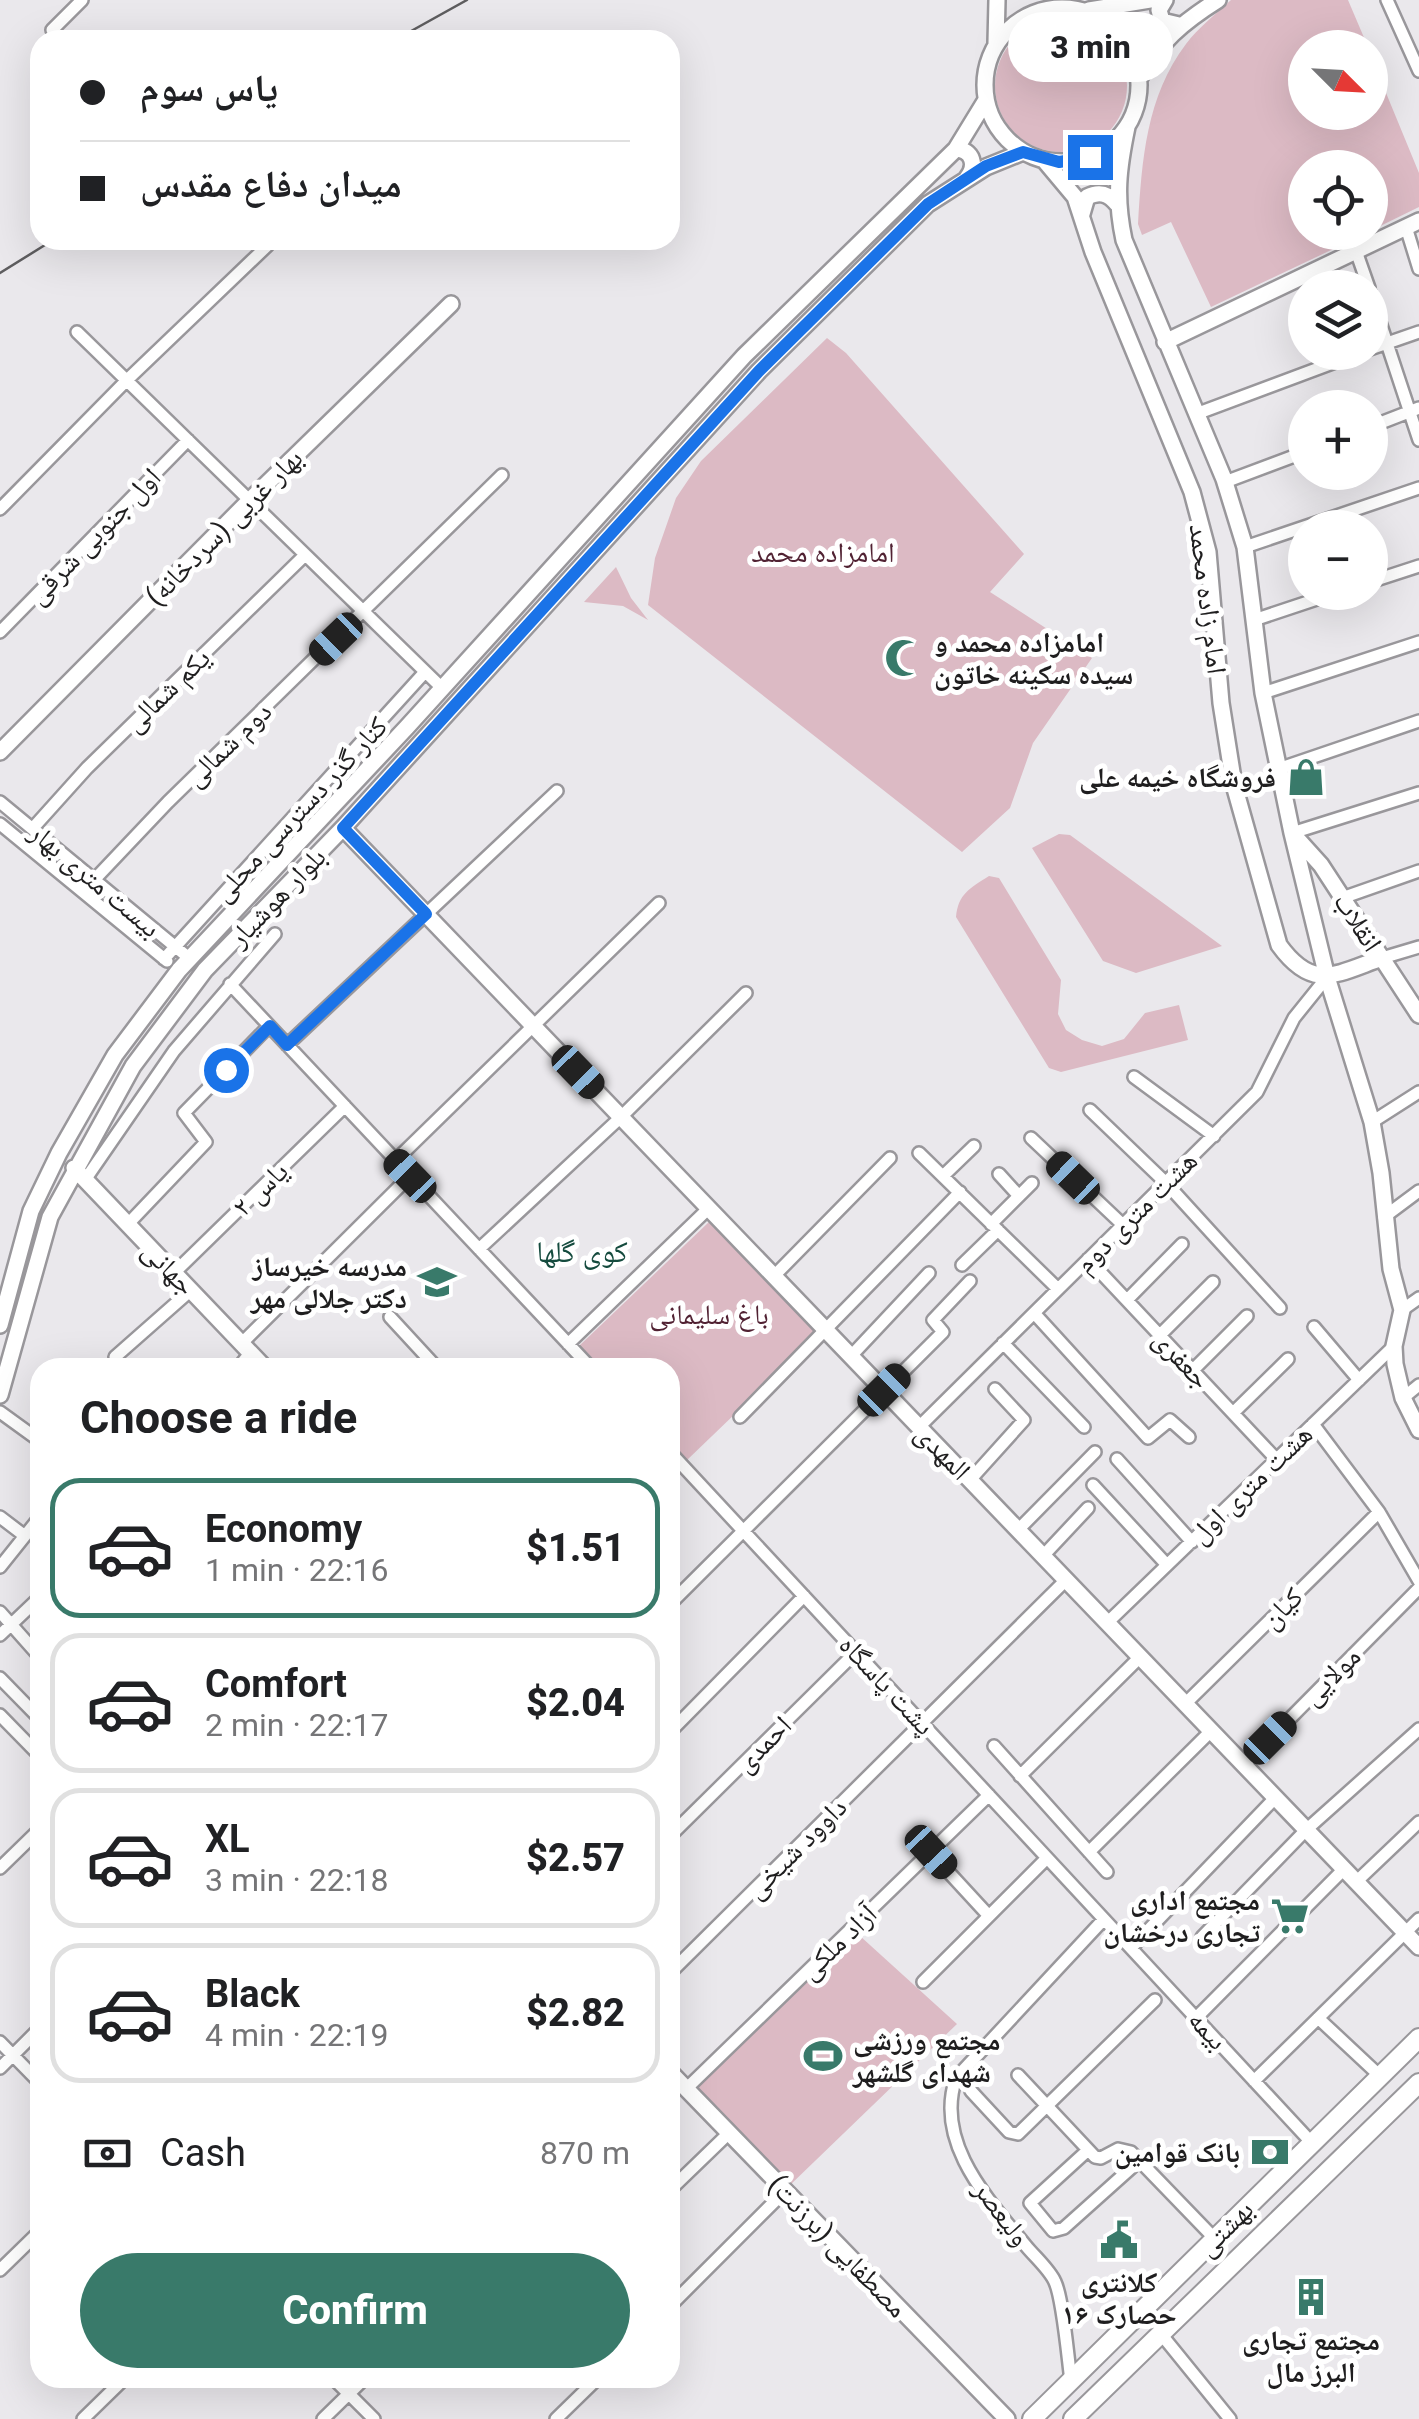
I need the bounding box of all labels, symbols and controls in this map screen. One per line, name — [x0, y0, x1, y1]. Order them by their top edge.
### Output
callout: 3 min — [1008, 12, 1172, 82]
text: 3 min — [1050, 28, 1131, 66]
north arrow — [1288, 30, 1388, 130]
map controls — [1288, 30, 1388, 610]
text: یاس سوم — [140, 66, 278, 110]
route end — [1068, 135, 1113, 180]
button: locate — [1288, 150, 1388, 250]
text: میدان دفاع مقدس — [140, 162, 402, 206]
button: layers — [1288, 270, 1388, 370]
button: + — [1288, 390, 1388, 490]
street label: بهار غربی (سردخانه) — [139, 442, 310, 613]
street label: اول جنوبی شرقی — [21, 461, 168, 612]
button: − — [1288, 510, 1388, 610]
street label: امام زاده محمد — [1180, 522, 1234, 676]
park label: امامزاده محمد — [751, 536, 895, 569]
car — [304, 607, 368, 671]
place label: امامزاده محمد و سیده سکینه خاتون — [934, 626, 1133, 691]
mosque icon: امامزاده محمد و سیده سکینه خاتون — [883, 637, 925, 679]
street label: یکم شمالی — [117, 641, 218, 740]
street label: دوم شمالی — [178, 695, 280, 795]
street label: کنار گذر دسترسی محلی — [206, 709, 395, 909]
shop icon: فروشگاه خیمه علی — [1285, 756, 1327, 798]
place label: فروشگاه خیمه علی — [1079, 761, 1276, 795]
street label: بیست متری بهار — [22, 815, 167, 944]
street label: بلوار هوشیار — [221, 840, 333, 954]
street label: انقلاب — [1327, 886, 1389, 958]
car — [546, 1040, 610, 1104]
route start — [204, 1048, 249, 1093]
car — [378, 1144, 442, 1208]
street label: هشت متری دوم — [1068, 1144, 1205, 1281]
car — [1041, 1146, 1105, 1210]
street label: یاس ۲ — [225, 1155, 295, 1224]
street label: جهانی — [135, 1234, 203, 1303]
district label: کوی گلها — [536, 1234, 628, 1270]
place label: مدرسه خیرساز دکتر جلالی مهر — [250, 1250, 407, 1316]
school or university icon: مدرسه خیرساز دکتر جلالی مهر — [416, 1261, 458, 1303]
park label: باغ سلیمانی — [649, 1298, 769, 1332]
street label: جعفری — [1146, 1323, 1218, 1395]
car — [852, 1358, 916, 1422]
text: Choose a ride — [80, 1391, 357, 1444]
street label: المهدی — [908, 1417, 978, 1487]
street label: هشت متری اول — [1183, 1417, 1319, 1551]
icon: car — [85, 1503, 175, 1593]
text: Economy — [205, 1507, 362, 1551]
text: $1.51 — [526, 1526, 625, 1570]
text: 1 min · 22:16 — [205, 1551, 388, 1589]
street label: کیان — [1254, 1580, 1310, 1636]
street label: پشت پاسگاه — [832, 1628, 942, 1742]
street label: مولایی — [1295, 1640, 1368, 1713]
icon: car — [85, 1658, 175, 1748]
text: Comfort — [205, 1662, 347, 1706]
text: $2.04 — [526, 1681, 625, 1725]
text: 2 min · 22:17 — [205, 1706, 388, 1744]
car — [1238, 1706, 1302, 1770]
street label: احمدی — [728, 1709, 798, 1779]
street label: داوود شیخی — [739, 1791, 854, 1906]
icon: car — [85, 1813, 175, 1903]
text: XL — [205, 1817, 250, 1861]
car — [900, 1820, 962, 1884]
text: $2.57 — [526, 1836, 625, 1880]
text: 3 min · 22:18 — [205, 1861, 388, 1899]
place label: مجتمع اداری تجاری درخشان — [1103, 1884, 1260, 1949]
supermarket icon: مجتمع اداری تجاری درخشان — [1269, 1895, 1311, 1937]
street label: آزاد ملکی — [793, 1897, 885, 1987]
icon: car — [85, 1968, 175, 2058]
text: Black — [205, 1972, 300, 2016]
text: $2.82 — [526, 1991, 625, 2035]
street label: بیمه — [1182, 2003, 1234, 2057]
text: 4 min · 22:19 — [205, 2016, 388, 2054]
place label: مجتمع ورزشی شهدای گلشهر — [852, 2024, 1001, 2089]
sports icon: مجتمع ورزشی شهدای گلشهر — [802, 2035, 844, 2077]
icon: cash — [80, 2126, 135, 2181]
text: Cash — [160, 2131, 246, 2175]
bank icon: بانک قوامین — [1249, 2131, 1291, 2173]
text: 870 m — [540, 2134, 630, 2172]
place label: بانک قوامین — [1114, 2136, 1240, 2170]
street label: مصطفایی (برزنت) — [761, 2168, 914, 2325]
street label: ولیعصر — [966, 2173, 1037, 2252]
street label: بهشتی — [1190, 2193, 1261, 2264]
public building icon: کلانتری ۱۶ حصارک — [1098, 2219, 1140, 2261]
button: Confirm — [80, 2253, 630, 2368]
place label: کلانتری ۱۶ حصارک — [1061, 2266, 1177, 2331]
building icon: مجتمع تجاری البرز مال — [1290, 2276, 1332, 2318]
place label: مجتمع تجاری البرز مال — [1242, 2324, 1380, 2389]

